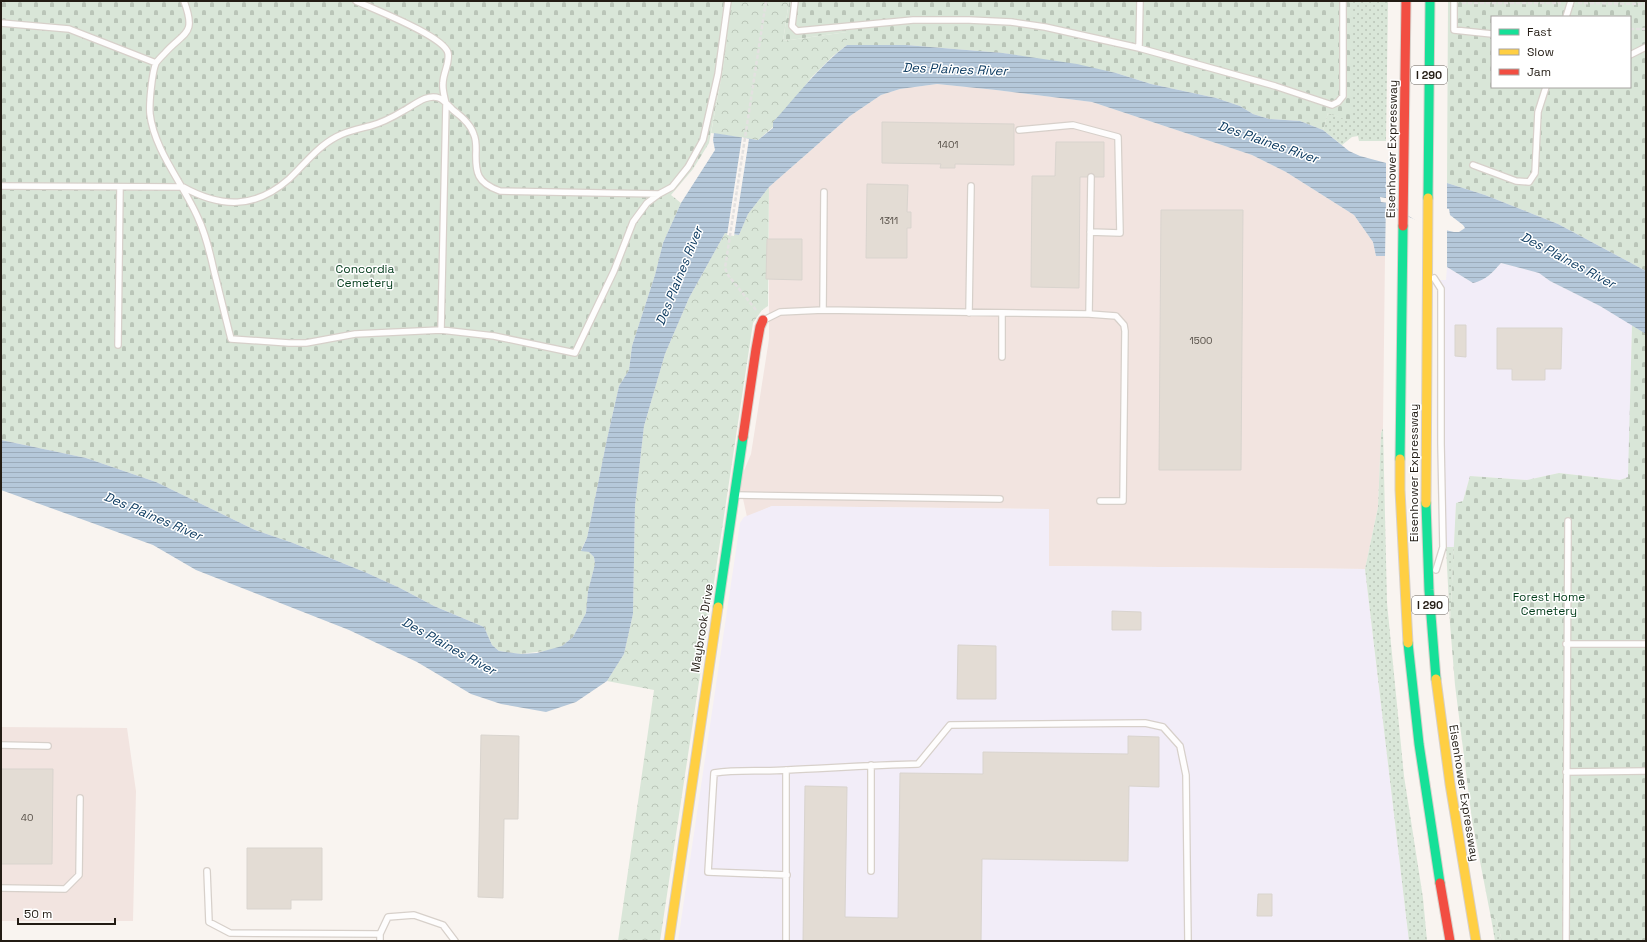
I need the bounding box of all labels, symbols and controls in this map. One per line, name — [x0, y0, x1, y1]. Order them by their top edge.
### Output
legend — [1491, 16, 1631, 88]
text: Fast — [1527, 24, 1552, 40]
text: Slow — [1527, 44, 1554, 60]
water label: Des Plaines River — [902, 59, 1010, 79]
text: Jam — [1527, 64, 1551, 80]
road number: I 290 — [1411, 66, 1447, 84]
street label: Eisenhower Expressway — [1383, 80, 1401, 218]
water label: Des Plaines River — [1216, 117, 1322, 168]
house number: 1401 — [937, 138, 959, 151]
house number: 1311 — [880, 214, 898, 227]
water label: Des Plaines River — [651, 222, 707, 328]
water label: Des Plaines River — [1518, 228, 1620, 293]
park label: Concordia Cemetery — [336, 261, 395, 291]
house number: 1500 — [1190, 334, 1213, 347]
street label: Eisenhower Expressway — [1406, 404, 1422, 542]
water label: Des Plaines River — [101, 488, 206, 545]
street label: Maybrook Drive — [687, 582, 717, 674]
park label: Forest Home Cemetery — [1513, 589, 1585, 619]
road number: I 290 — [1412, 596, 1448, 614]
water label: Des Plaines River — [399, 613, 501, 680]
street label: Eisenhower Expressway — [1445, 723, 1483, 863]
house number: 40 — [21, 811, 33, 824]
scale bar — [18, 900, 115, 926]
text: 50 m — [24, 906, 52, 922]

